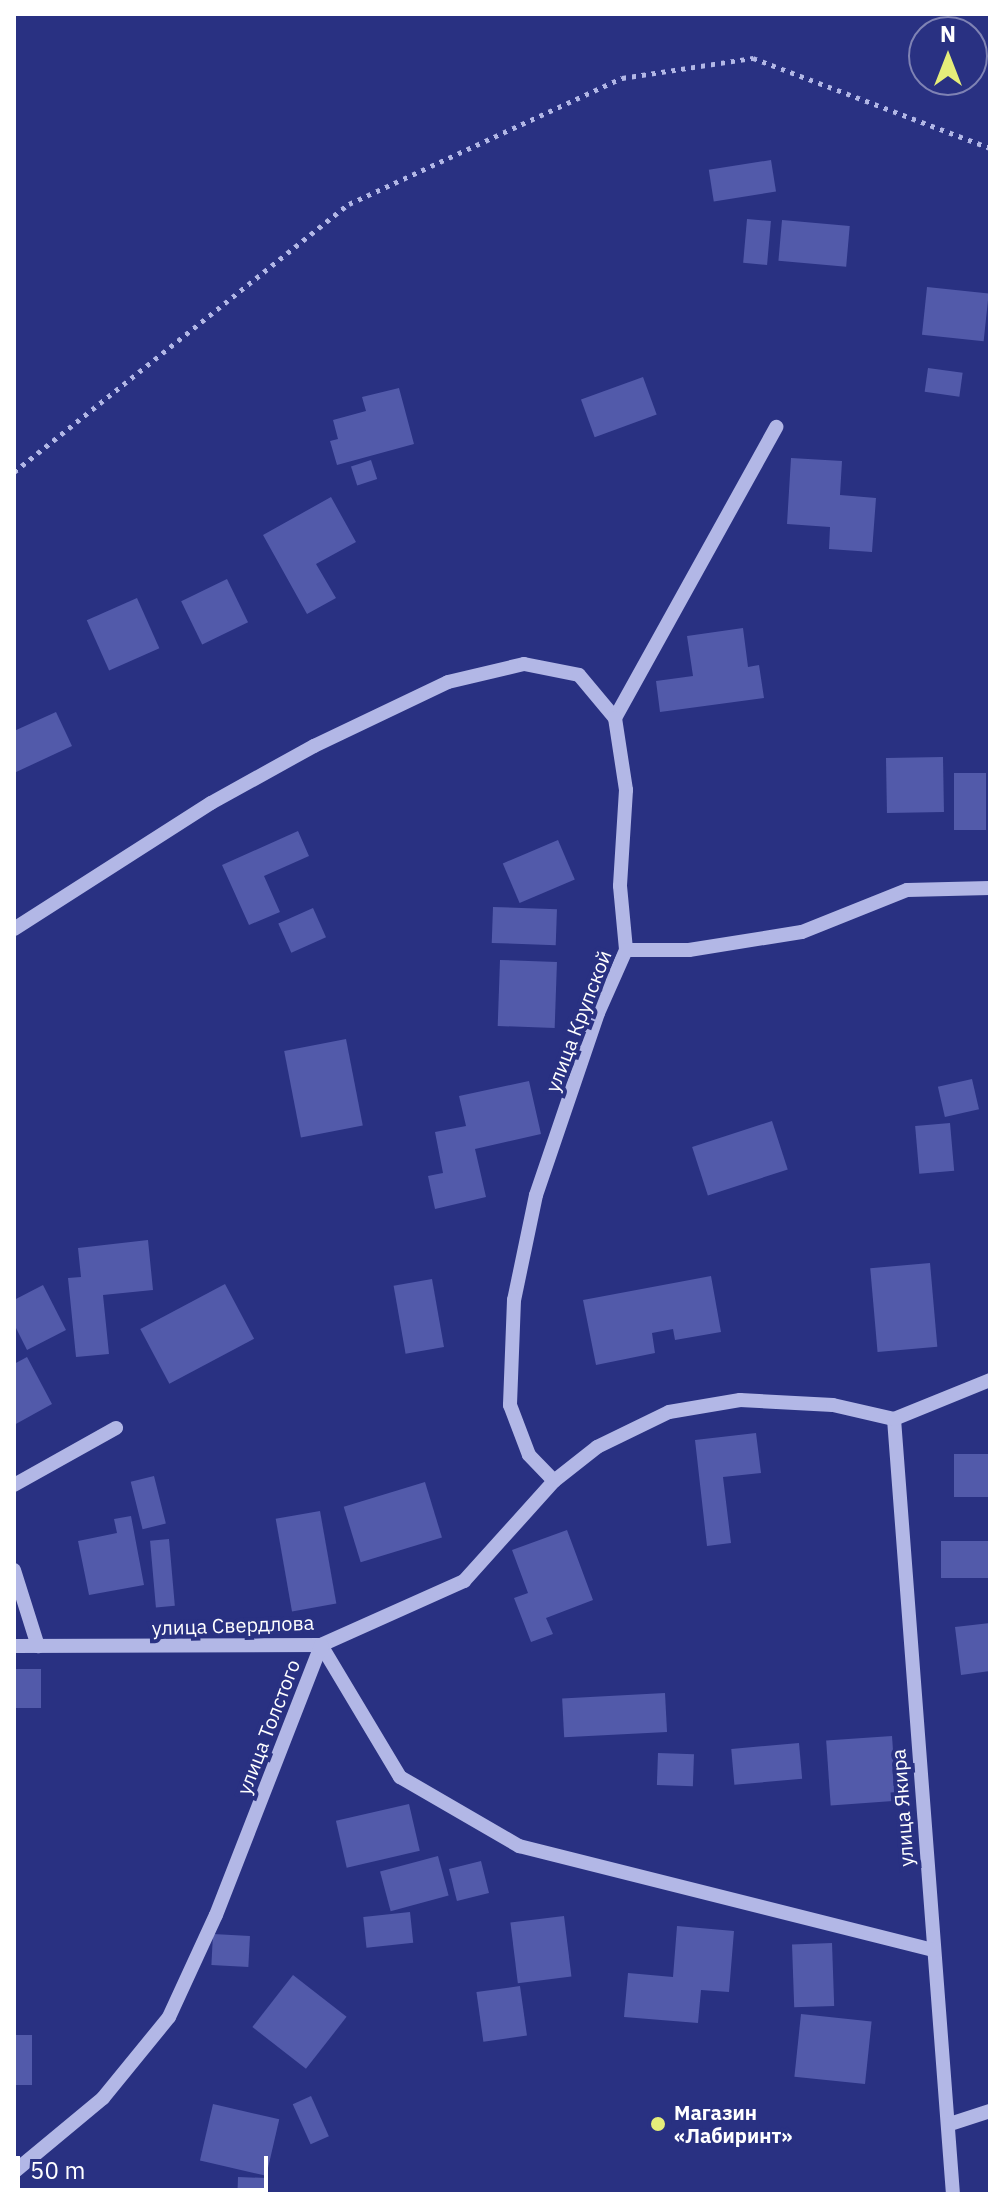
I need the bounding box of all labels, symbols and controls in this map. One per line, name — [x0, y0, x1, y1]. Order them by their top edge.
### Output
north arrow — [908, 16, 988, 96]
text: N — [940, 19, 956, 48]
street label: улица Крупской — [540, 947, 616, 1095]
street label: улица Свердлова — [151, 1610, 315, 1640]
street label: улица Толстого — [231, 1656, 305, 1798]
street label: улица Якира — [886, 1748, 918, 1868]
place label: Магазин «Лабиринт» — [674, 2100, 792, 2147]
marker: Магазин «Лабиринт» — [649, 2115, 667, 2133]
scale bar — [20, 2140, 272, 2190]
text: 50 m — [30, 2154, 85, 2186]

